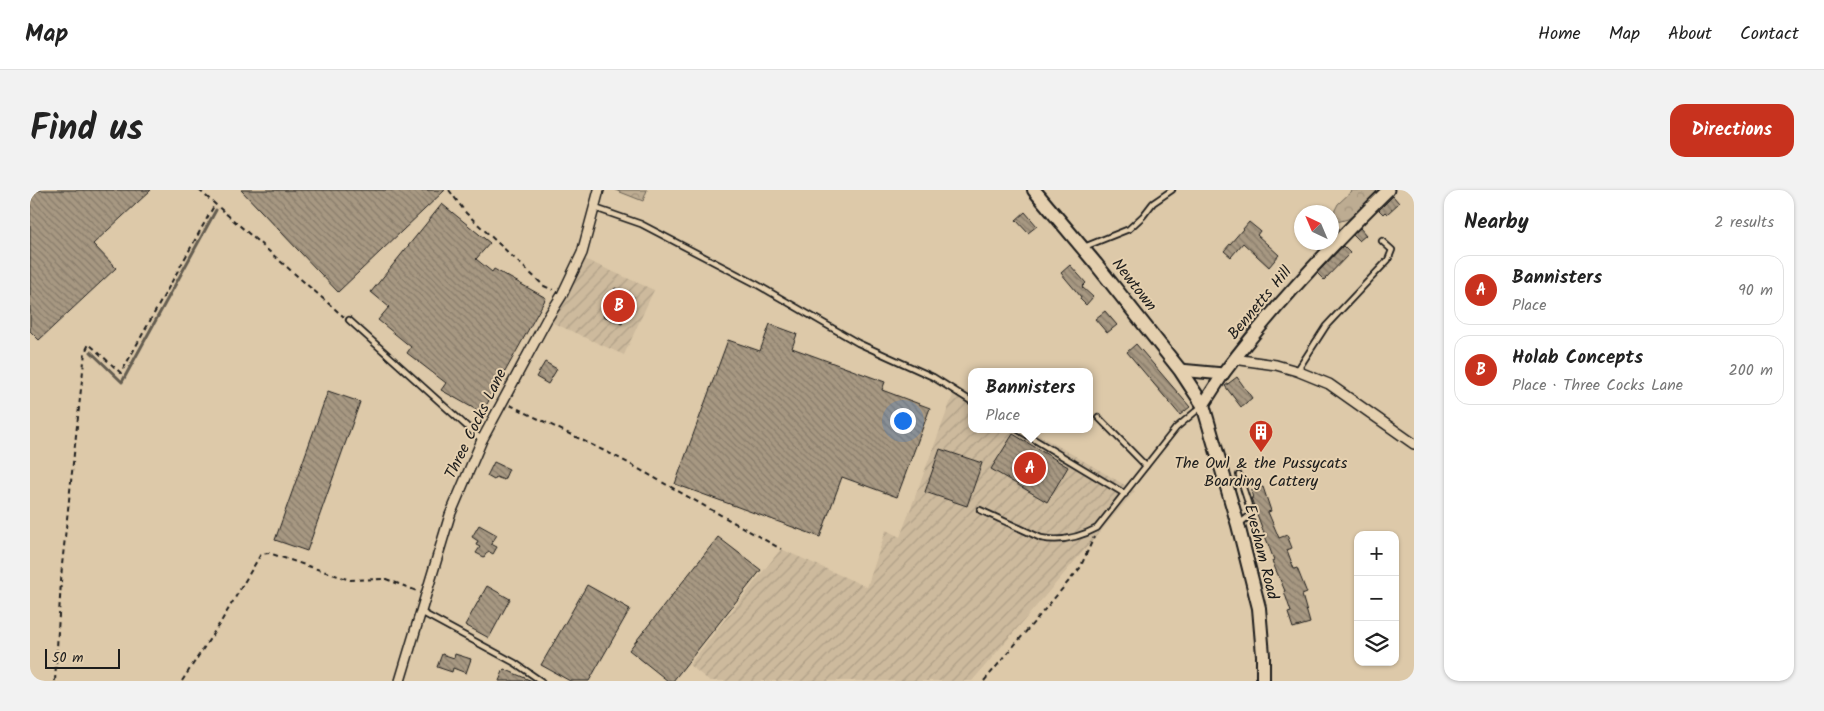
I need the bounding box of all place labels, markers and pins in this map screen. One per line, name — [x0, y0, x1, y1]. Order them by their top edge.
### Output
pin: B — [603, 287, 635, 325]
building icon: The Owl & the Pussycats Boarding Cattery — [1248, 419, 1274, 453]
pin: A — [1014, 449, 1046, 487]
place label: The Owl & the Pussycats Boarding Cattery — [1175, 451, 1348, 494]

